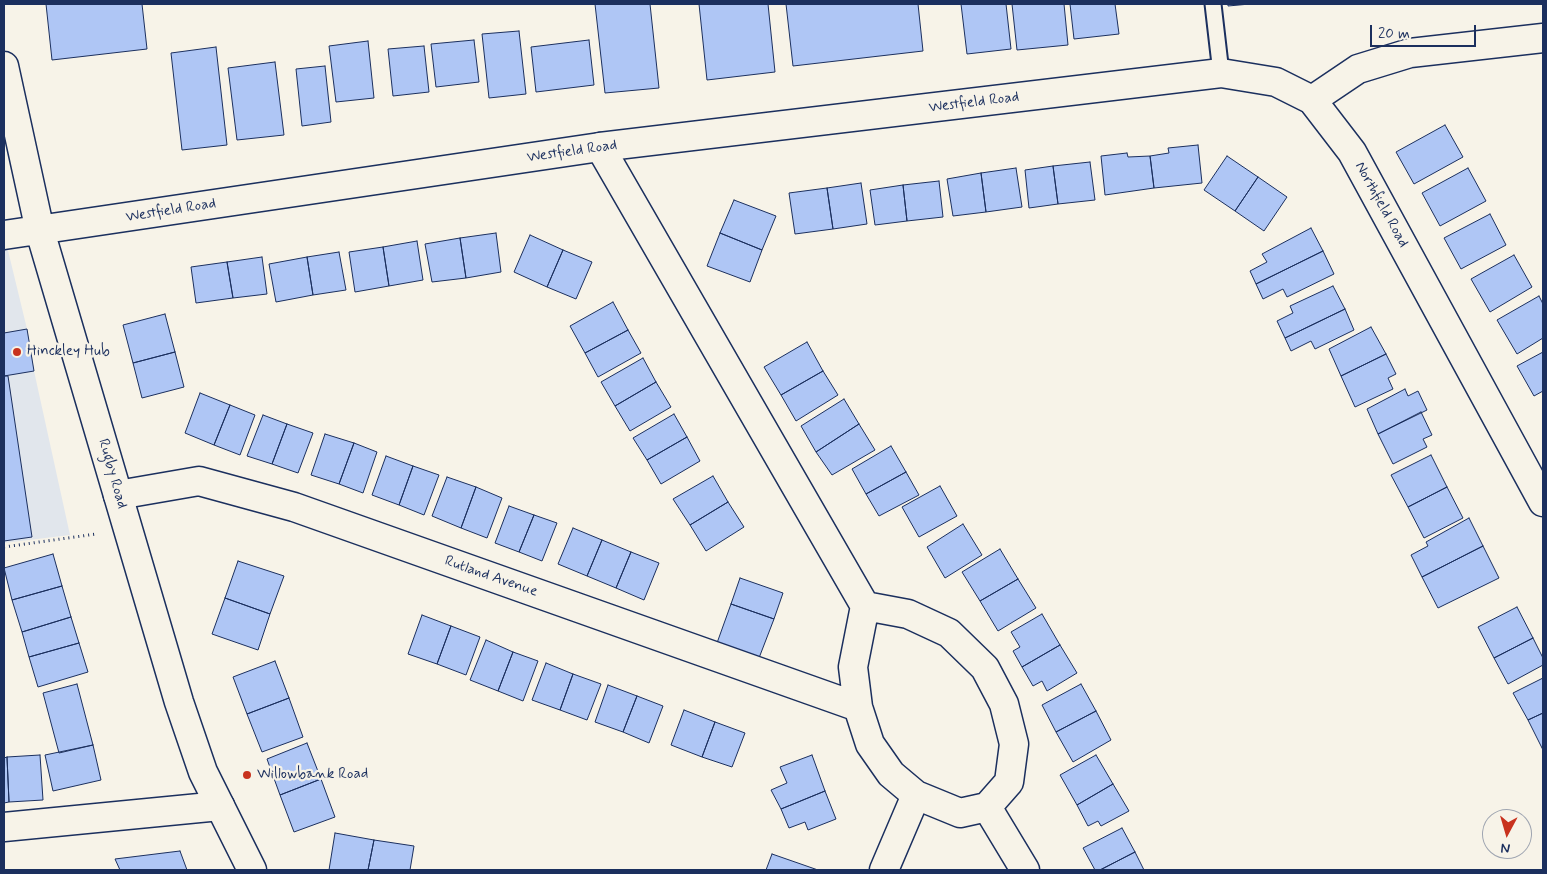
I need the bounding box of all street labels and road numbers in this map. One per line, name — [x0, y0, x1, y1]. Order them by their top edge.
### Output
street label: Westfield Road — [928, 89, 1020, 117]
street label: Westfield Road — [526, 137, 618, 167]
street label: Northfield Road — [1350, 159, 1412, 251]
street label: Westfield Road — [125, 195, 217, 227]
street label: Rugby Road — [93, 437, 131, 511]
street label: Rutland Avenue — [442, 553, 540, 601]

